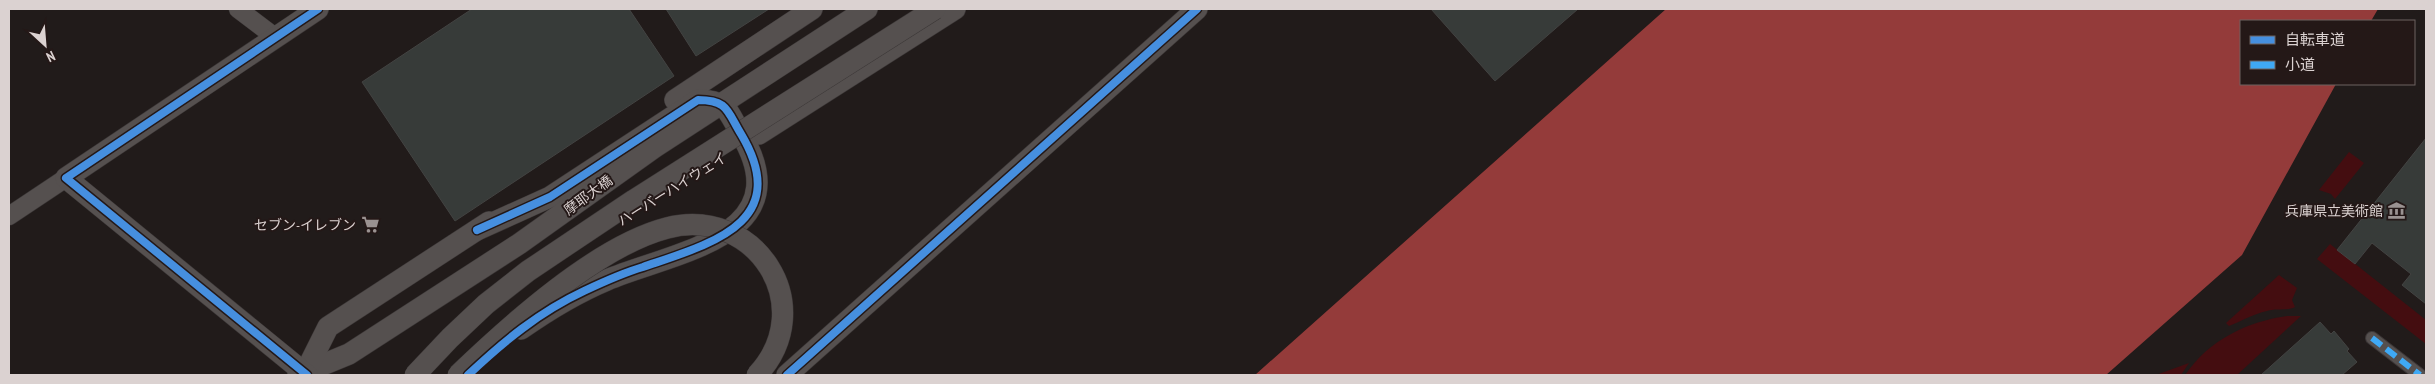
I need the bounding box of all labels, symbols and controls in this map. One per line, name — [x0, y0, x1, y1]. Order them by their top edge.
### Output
north arrow — [20, 20, 70, 70]
legend — [2240, 20, 2415, 85]
text: 自転車道 — [2285, 30, 2345, 49]
text: N — [43, 47, 58, 66]
text: 小道 — [2285, 55, 2315, 74]
street label: ハーバーハイウェイ — [614, 148, 730, 230]
street label: 摩耶大橋 — [560, 171, 616, 219]
museum icon: 兵庫県立美術館 — [2387, 201, 2407, 221]
place label: 兵庫県立美術館 — [2285, 202, 2383, 220]
supermarket icon: セブン-イレブン — [360, 215, 380, 235]
place label: セブン-イレブン — [254, 216, 356, 234]

